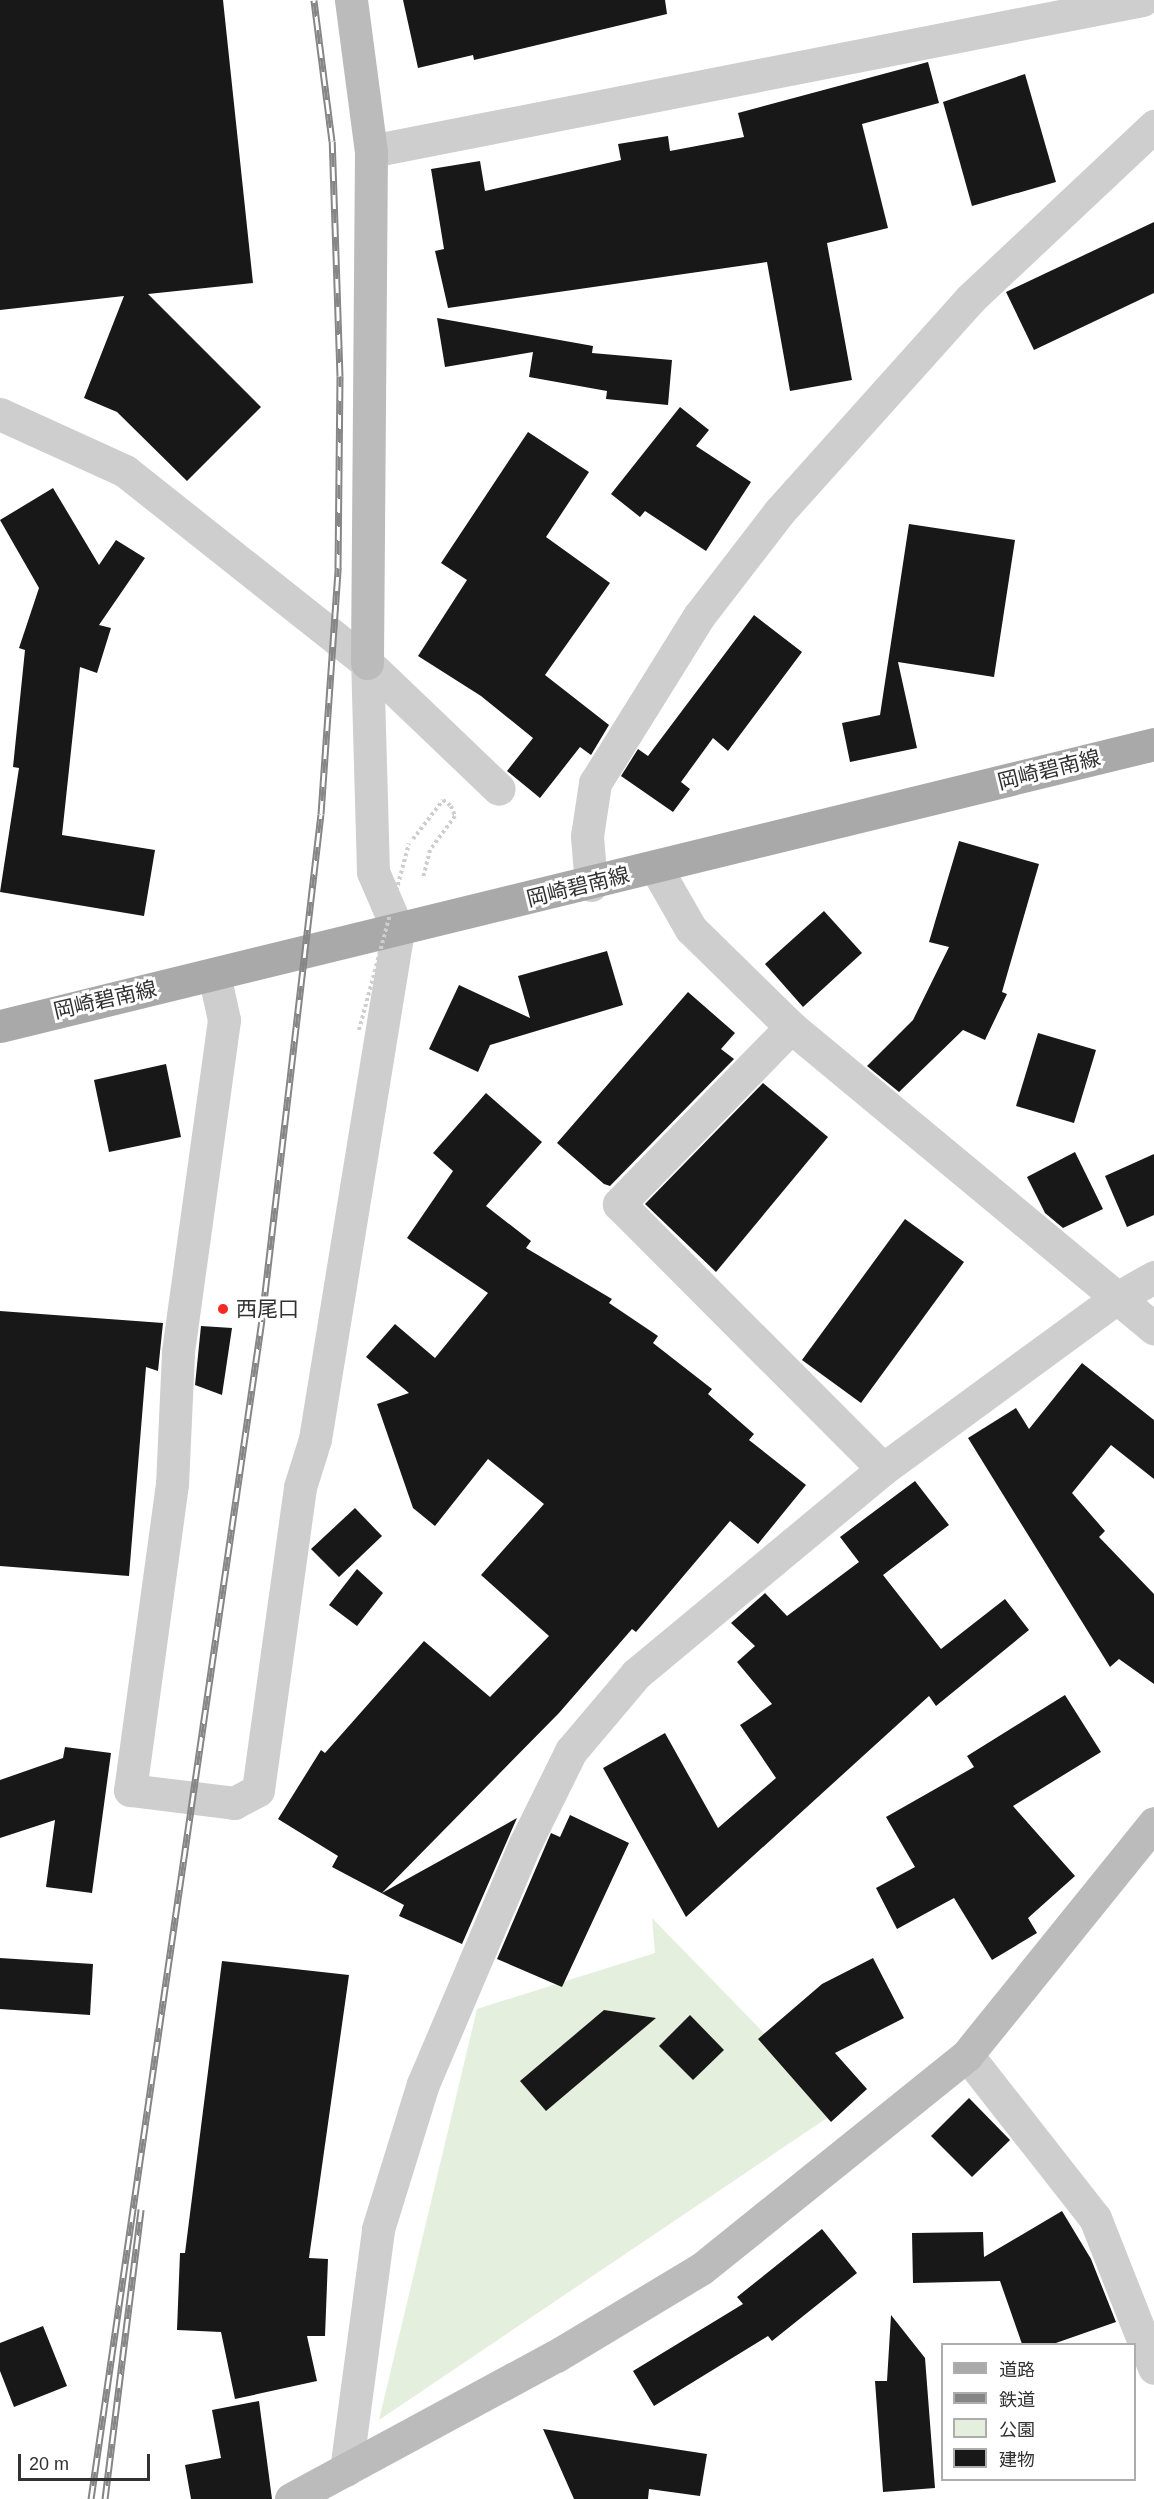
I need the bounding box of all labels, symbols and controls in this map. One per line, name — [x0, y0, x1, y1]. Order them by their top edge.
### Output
street label: 岡崎碧南線 — [995, 745, 1103, 795]
street label: 岡崎碧南線 — [524, 862, 632, 912]
street label: 岡崎碧南線 — [51, 976, 159, 1024]
place label: 西尾口 — [236, 1296, 299, 1322]
marker: 西尾口 — [214, 1300, 232, 1318]
legend — [941, 2343, 1136, 2481]
text: 道路 — [999, 2360, 1035, 2380]
text: 鉄道 — [999, 2390, 1035, 2410]
text: 公園 — [999, 2420, 1035, 2440]
scale bar — [21, 2442, 153, 2480]
text: 建物 — [999, 2450, 1035, 2470]
text: 20 m — [29, 2454, 69, 2474]

